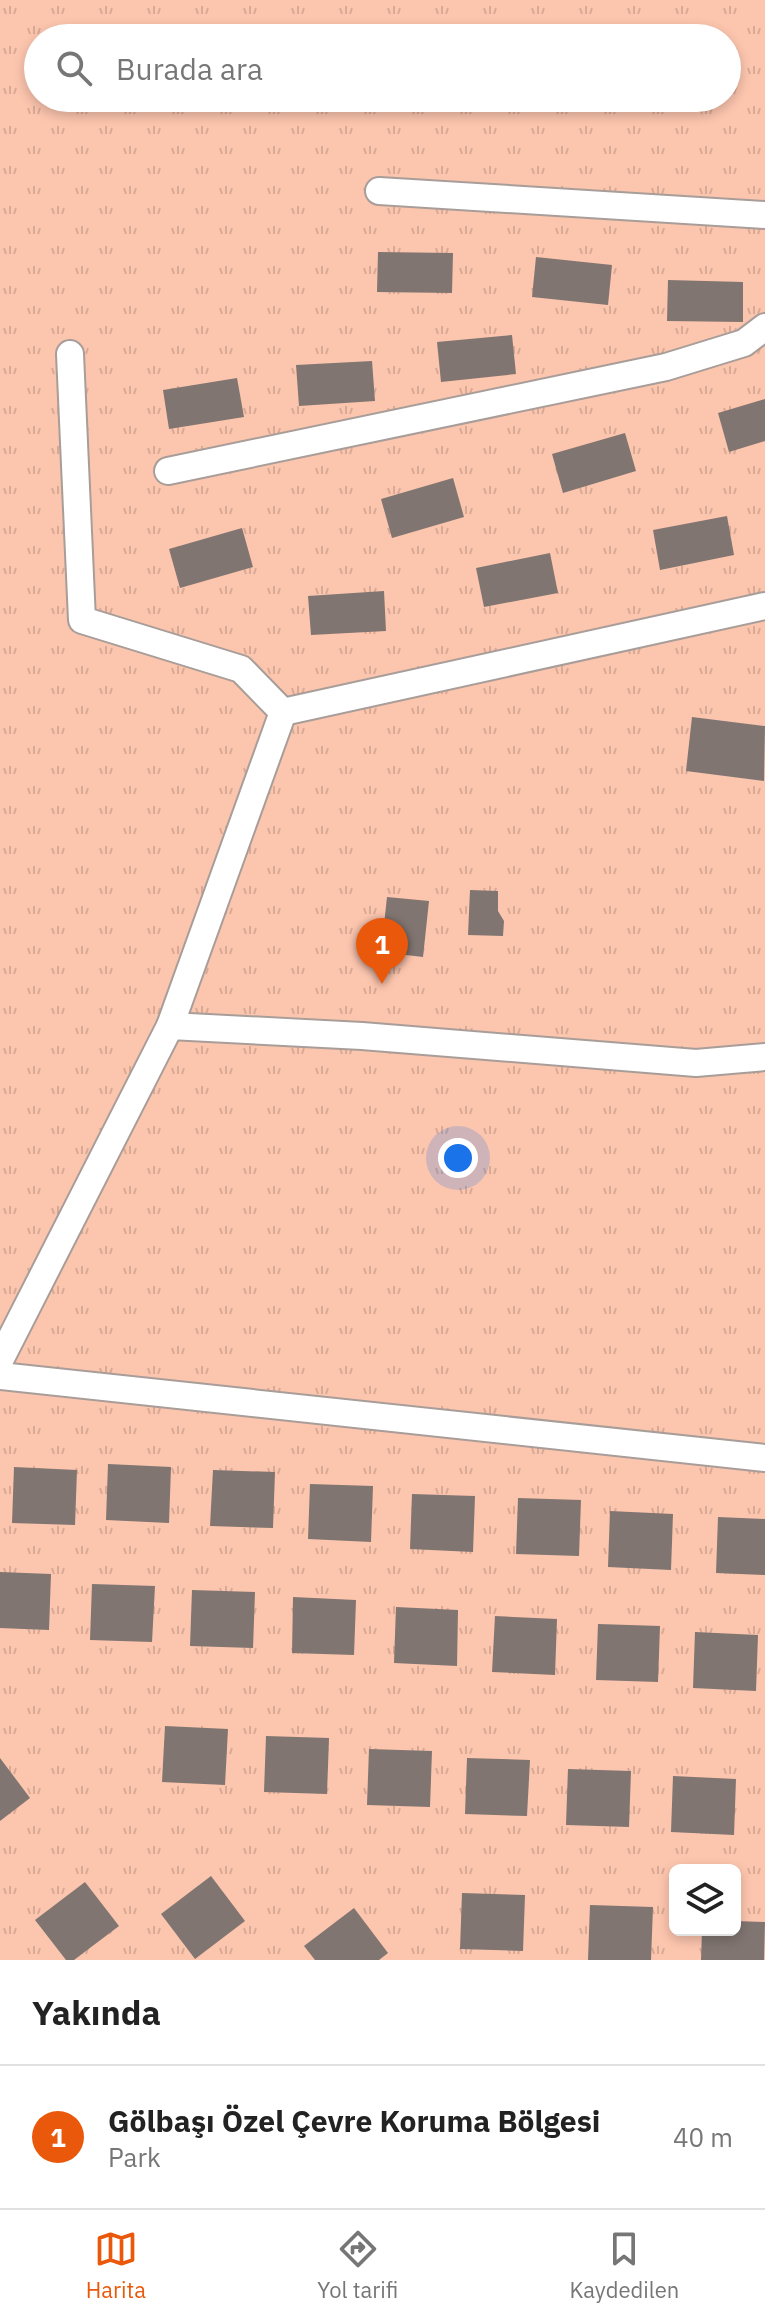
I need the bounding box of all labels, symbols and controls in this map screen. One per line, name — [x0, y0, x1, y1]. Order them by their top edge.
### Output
search box — [24, 24, 741, 112]
icon: search — [52, 46, 96, 90]
text: Burada ara — [116, 49, 263, 88]
pin: 1 — [356, 918, 408, 984]
your location — [438, 1138, 478, 1178]
map controls — [669, 1864, 741, 1936]
button: layers — [669, 1864, 741, 1936]
text: Yakında — [32, 1990, 161, 2034]
text: Gölbaşı Özel Çevre Koruma Bölgesi — [108, 2101, 600, 2140]
text: 1 — [50, 2120, 66, 2154]
text: 40 m — [673, 2120, 733, 2154]
text: Park — [108, 2140, 161, 2174]
tab: Harita — [86, 2227, 146, 2304]
tab: Yol tarifi — [317, 2227, 398, 2304]
tab: Kaydedilen — [570, 2227, 679, 2304]

